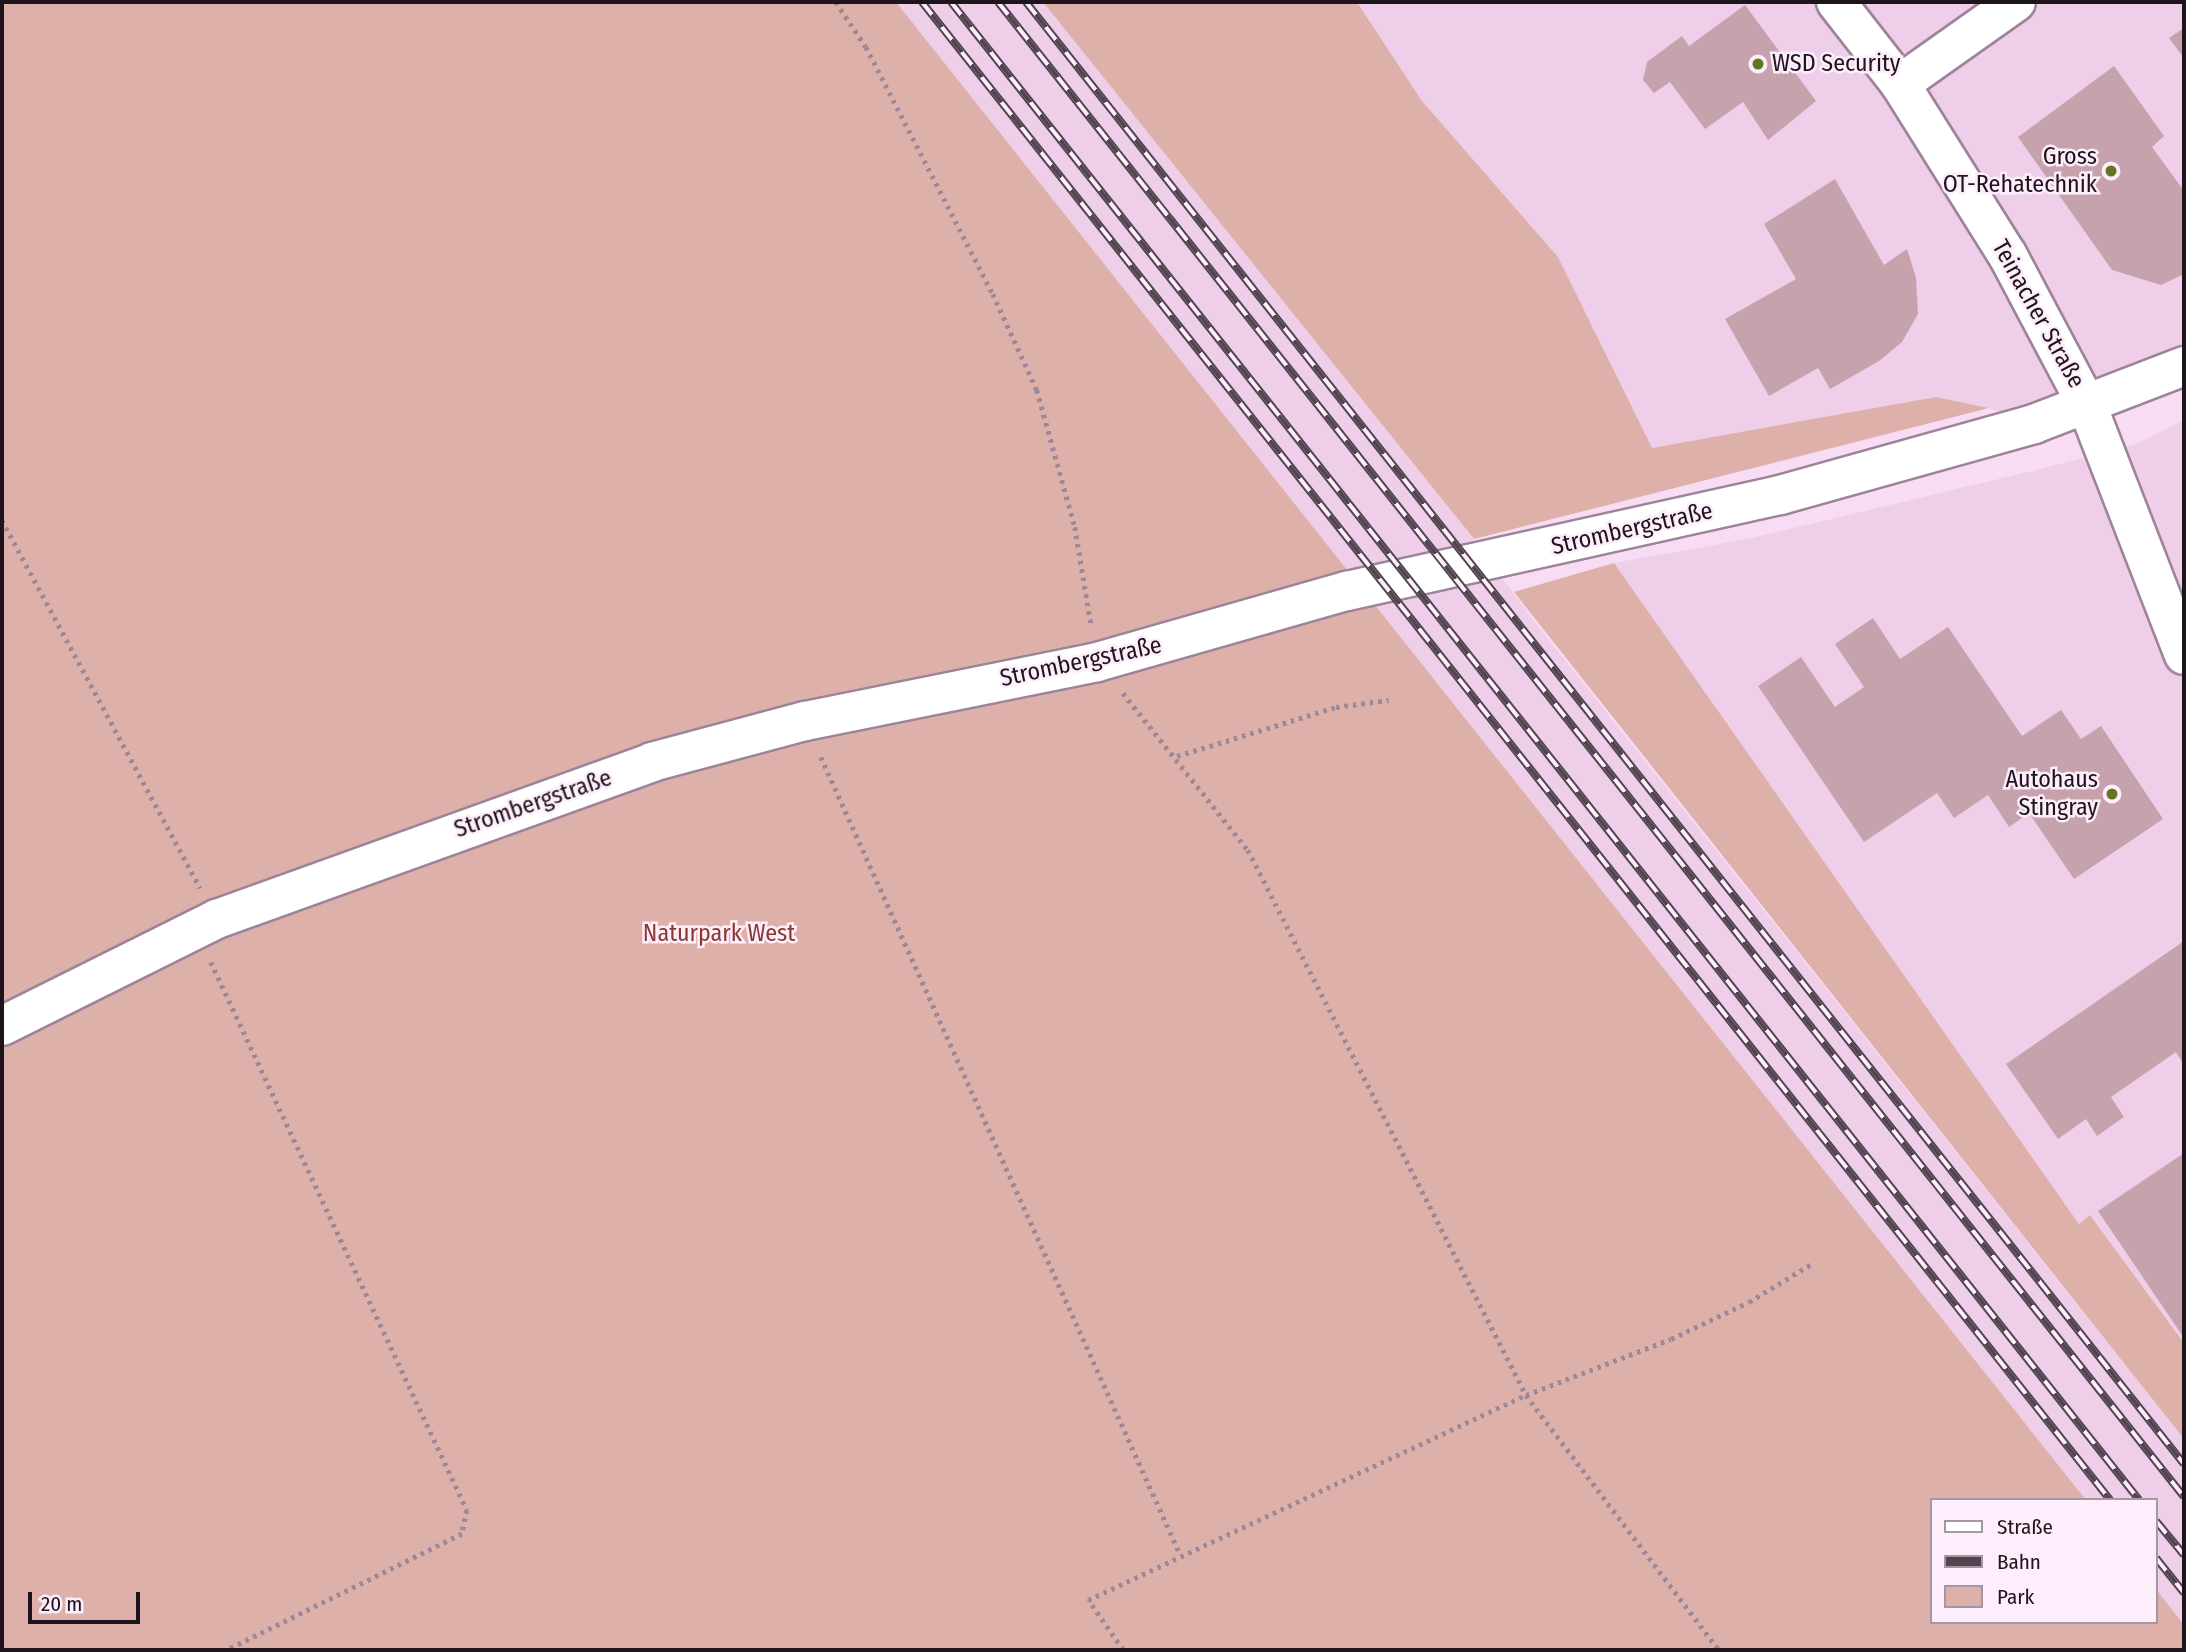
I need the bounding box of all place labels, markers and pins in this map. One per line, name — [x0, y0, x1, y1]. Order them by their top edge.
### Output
place label: WSD Security — [1772, 50, 1901, 78]
marker: WSD Security — [1750, 56, 1766, 72]
place label: Gross OT-Rehatechnik — [1943, 143, 2097, 199]
marker: Gross OT-Rehatechnik — [2103, 163, 2119, 179]
place label: Autohaus Stingray — [2006, 766, 2098, 822]
marker: Autohaus Stingray — [2104, 786, 2120, 802]

